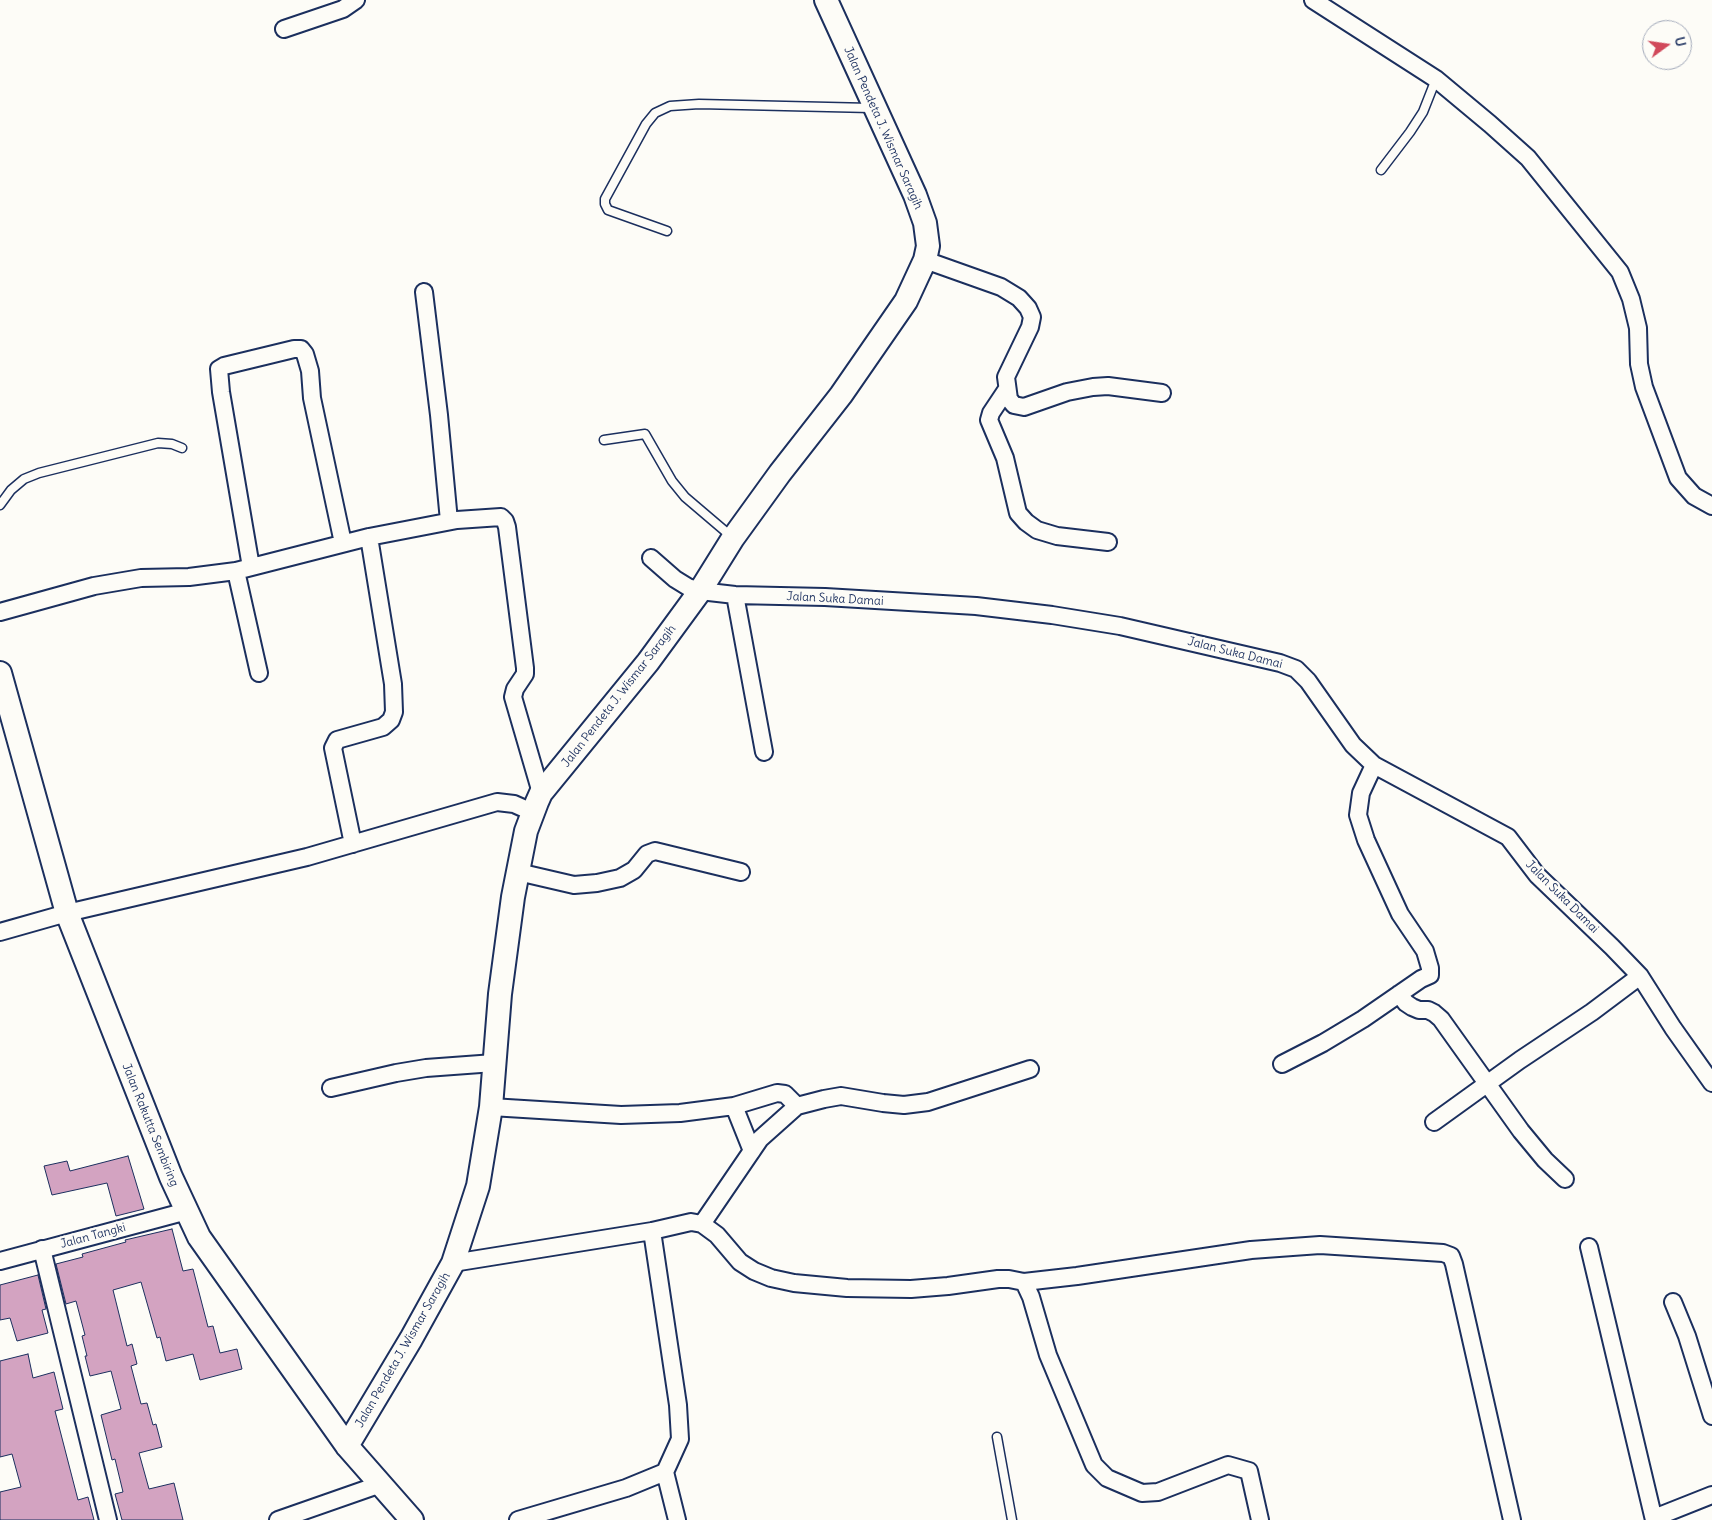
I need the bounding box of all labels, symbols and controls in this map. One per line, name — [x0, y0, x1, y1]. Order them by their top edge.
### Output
north arrow — [1642, 20, 1692, 70]
text: U — [1671, 35, 1690, 48]
street label: Jalan Pendeta J. Wismar Saragih — [840, 44, 926, 212]
street label: Jalan Suka Damai — [786, 589, 884, 609]
street label: Jalan Pendeta J. Wismar Saragih — [559, 622, 679, 770]
street label: Jalan Suka Damai — [1186, 634, 1284, 672]
street label: Jalan Suka Damai — [1523, 858, 1601, 936]
street label: Jalan Rakutta Sembiring — [119, 1061, 181, 1189]
street label: Jalan Tangki — [59, 1220, 127, 1252]
street label: Jalan Pendeta J. Wismar Saragih — [353, 1270, 453, 1430]

